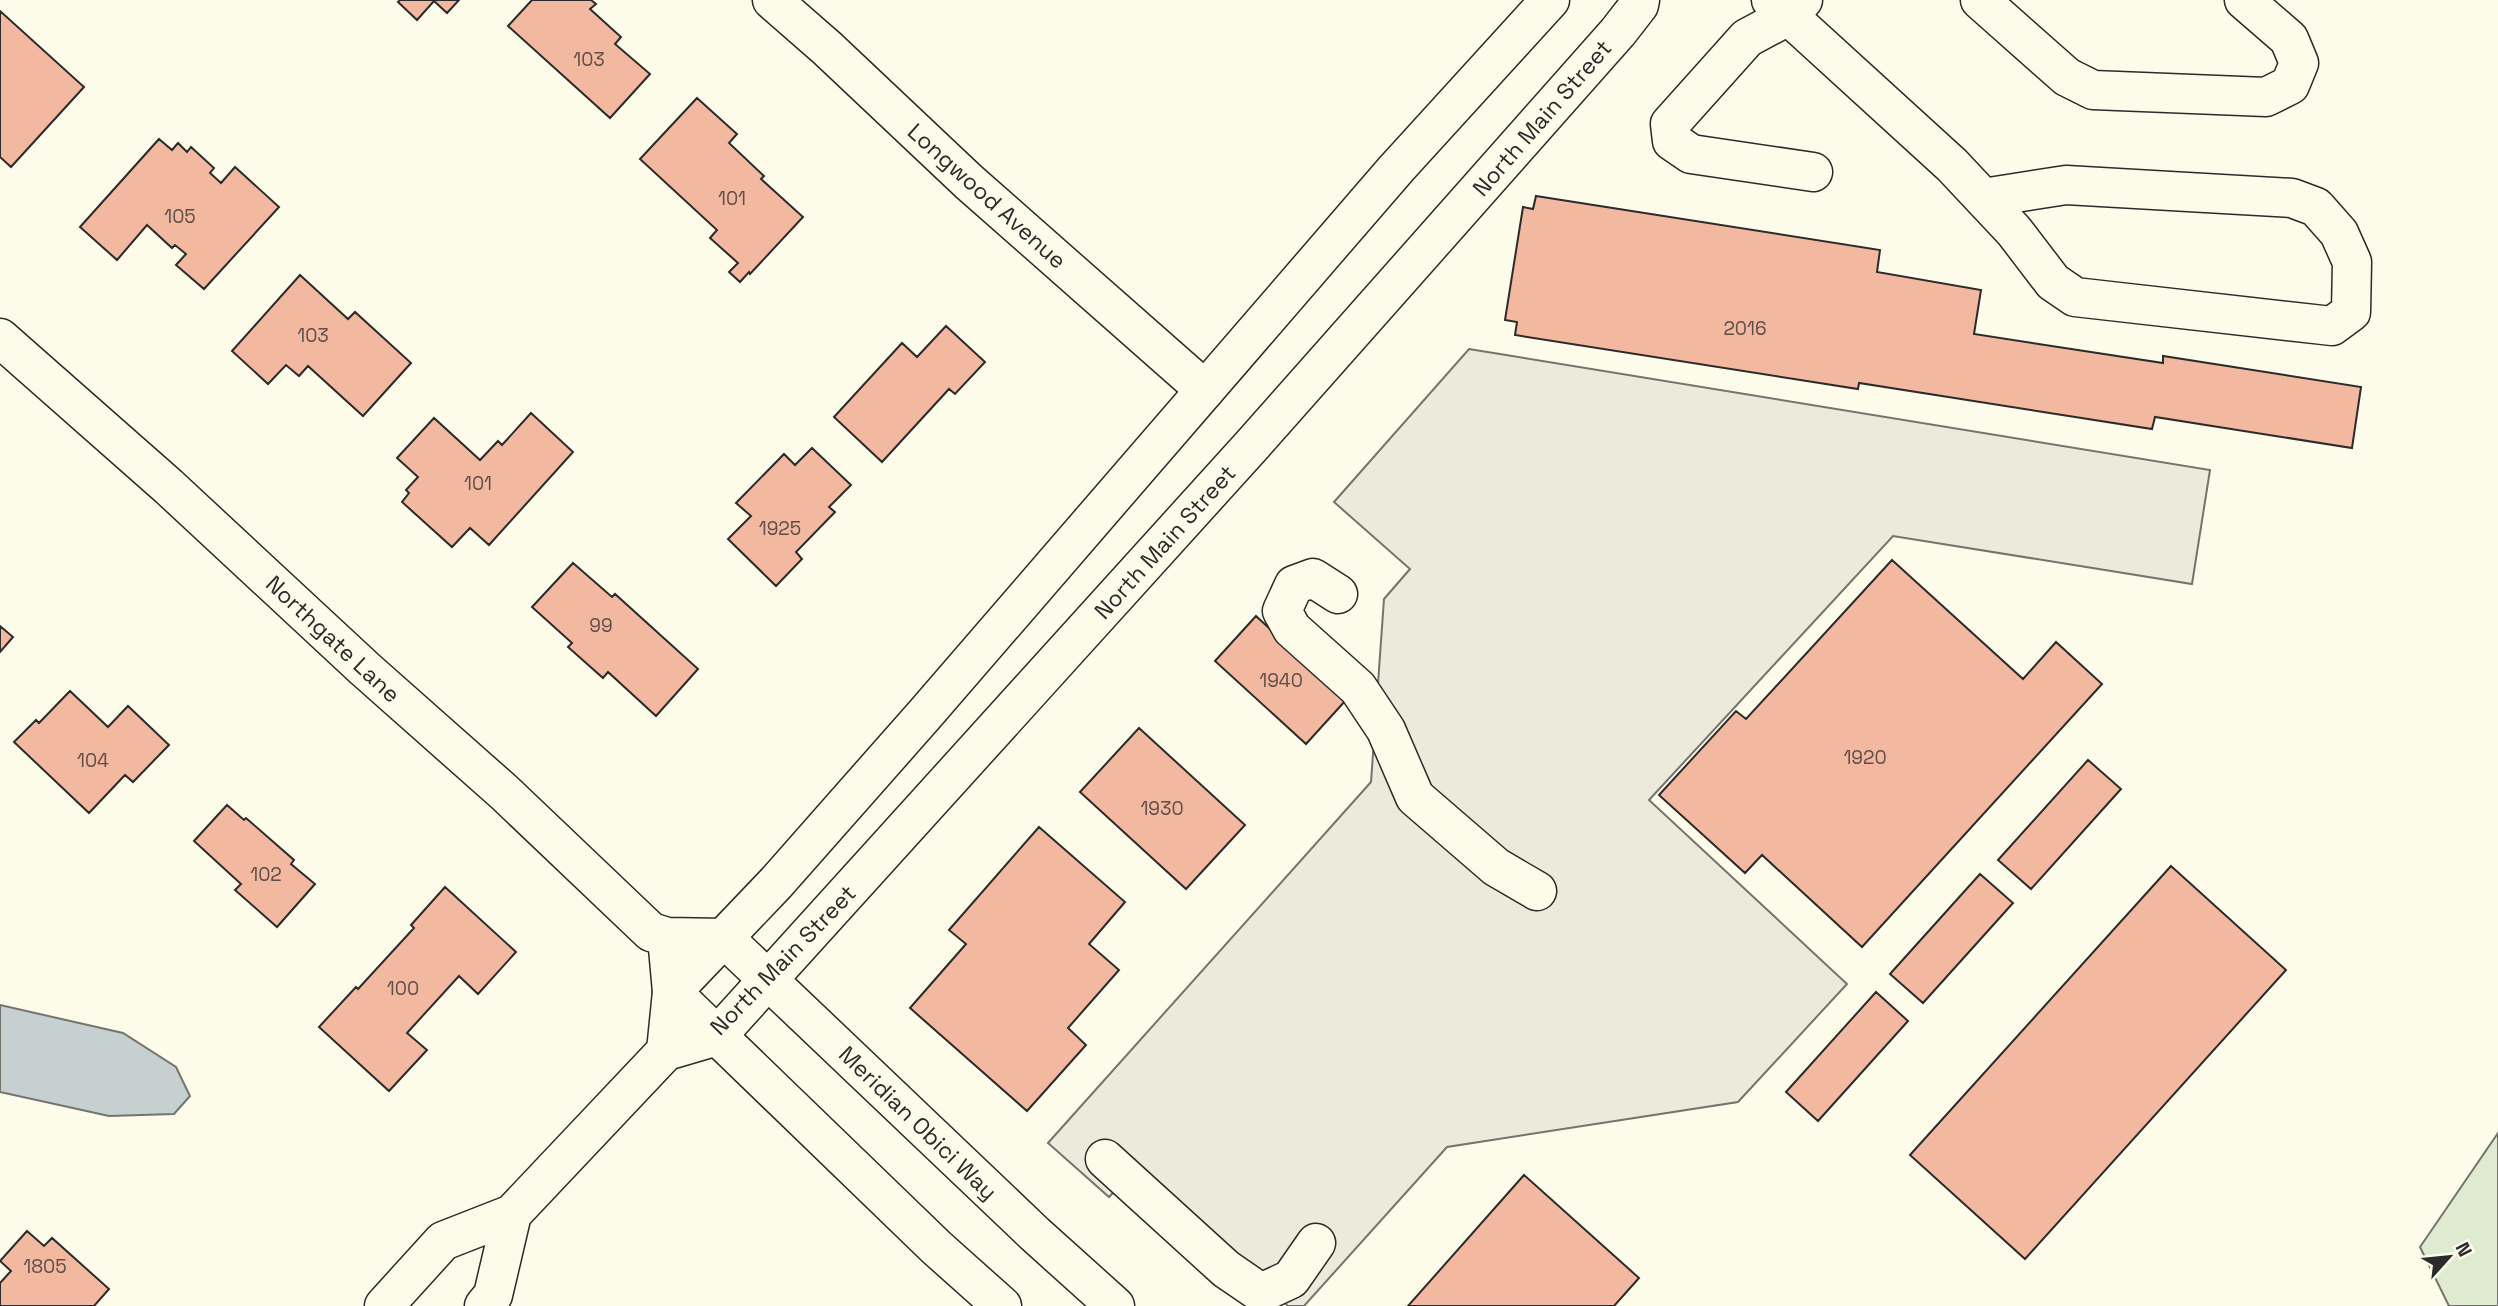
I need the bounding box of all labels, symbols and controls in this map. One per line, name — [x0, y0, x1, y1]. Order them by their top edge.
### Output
street label: North Main Street — [1466, 34, 1618, 202]
house number: 103 — [573, 47, 605, 72]
street label: Longwood Avenue — [901, 117, 1073, 275]
house number: 101 — [718, 186, 746, 211]
house number: 105 — [164, 204, 196, 229]
house number: 2016 — [1723, 316, 1767, 341]
house number: 103 — [297, 323, 329, 348]
street label: North Main Street — [1088, 458, 1242, 626]
house number: 101 — [464, 471, 492, 496]
house number: 1925 — [759, 516, 801, 541]
street label: Northgate Lane — [259, 569, 407, 709]
house number: 99 — [589, 613, 613, 638]
house number: 1940 — [1259, 668, 1303, 693]
house number: 1920 — [1843, 745, 1887, 770]
house number: 104 — [77, 748, 109, 773]
house number: 1930 — [1140, 796, 1184, 821]
house number: 102 — [250, 862, 282, 887]
street label: North Main Street — [704, 878, 862, 1042]
house number: 100 — [387, 976, 419, 1001]
street label: Meridian Obici Way — [832, 1039, 1004, 1207]
north arrow — [2414, 1222, 2484, 1292]
text: N — [2450, 1238, 2478, 1261]
house number: 1805 — [23, 1254, 67, 1279]

